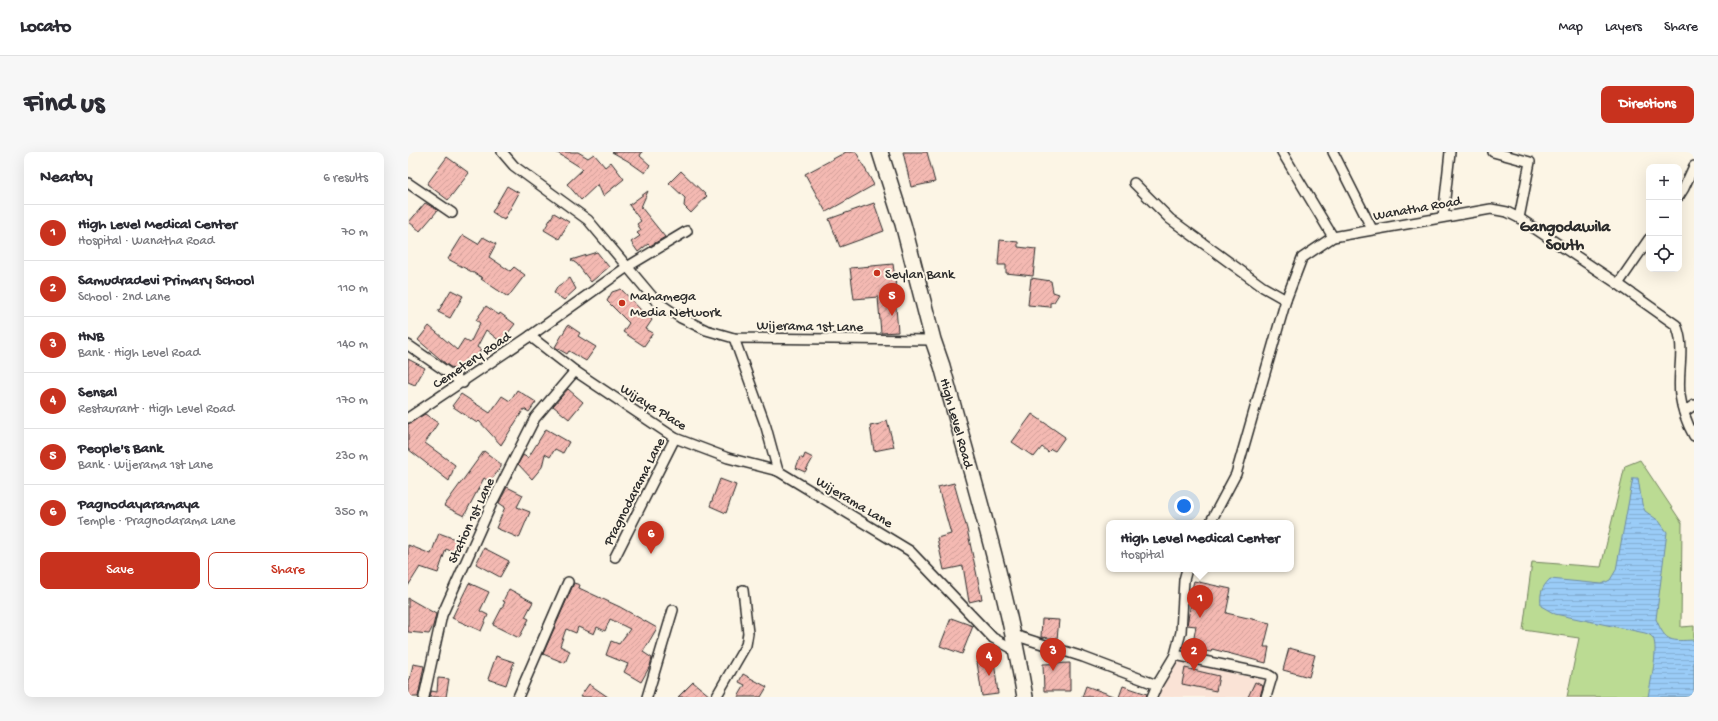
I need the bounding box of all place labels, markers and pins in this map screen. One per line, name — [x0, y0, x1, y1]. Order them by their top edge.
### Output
place label: Seylan Bank — [885, 267, 956, 284]
marker: Seylan Bank — [872, 268, 882, 278]
pin: 5 — [879, 283, 905, 316]
place label: Mahamega Media Network — [630, 289, 722, 322]
marker: Mahamega Media Network — [617, 298, 627, 308]
pin: 6 — [638, 521, 664, 554]
pin: 1 — [1187, 585, 1213, 618]
pin: 3 — [1040, 638, 1066, 671]
pin: 2 — [1181, 638, 1207, 671]
pin: 4 — [976, 643, 1002, 676]

